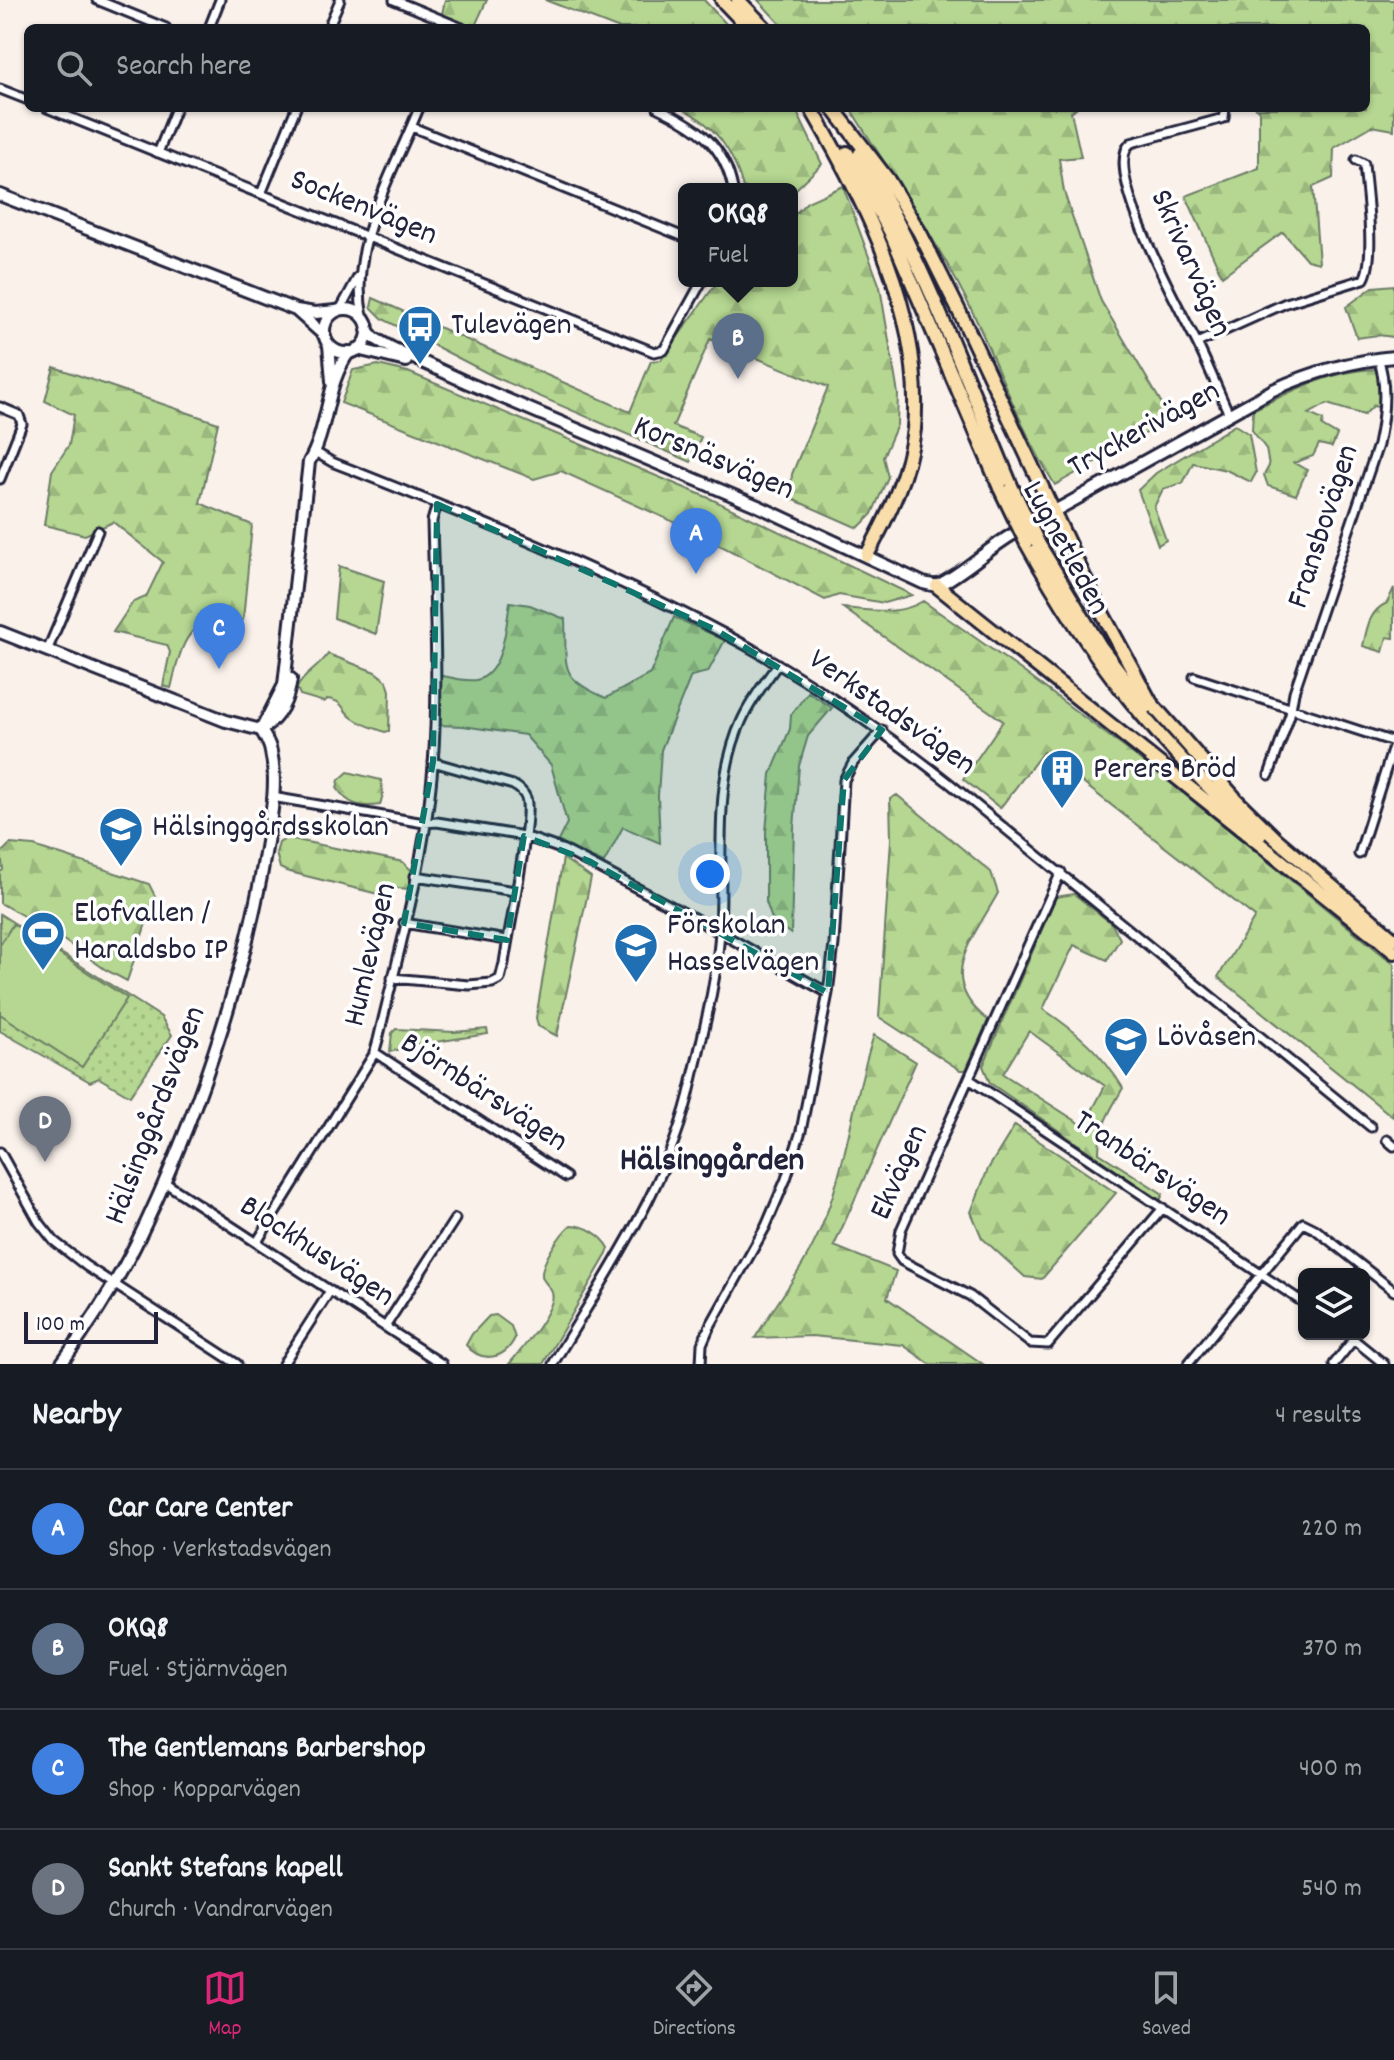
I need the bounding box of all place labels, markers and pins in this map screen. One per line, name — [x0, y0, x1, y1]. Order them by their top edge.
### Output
bus stop icon: Tulevägen — [396, 303, 444, 366]
place label: Tulevägen — [451, 304, 571, 350]
pin: B — [712, 313, 764, 379]
pin: A — [670, 508, 722, 574]
pin: C — [193, 603, 245, 669]
building icon: Perers Bröd — [1038, 747, 1086, 810]
place label: Perers Bröd — [1093, 748, 1237, 794]
school or university icon: Hälsinggårdsskolan — [97, 805, 145, 868]
place label: Hälsinggårdsskolan — [152, 806, 389, 852]
place label: Elofvallen / Haraldsbo IP — [74, 892, 228, 975]
place label: Förskolan Hasselvägen — [667, 904, 819, 987]
sports icon: Elofvallen / Haraldsbo IP — [19, 909, 67, 972]
school or university icon: Förskolan Hasselvägen — [612, 921, 660, 984]
school or university icon: Lövåsen — [1102, 1015, 1150, 1078]
place label: Lövåsen — [1157, 1016, 1256, 1062]
pin: D — [19, 1096, 71, 1162]

